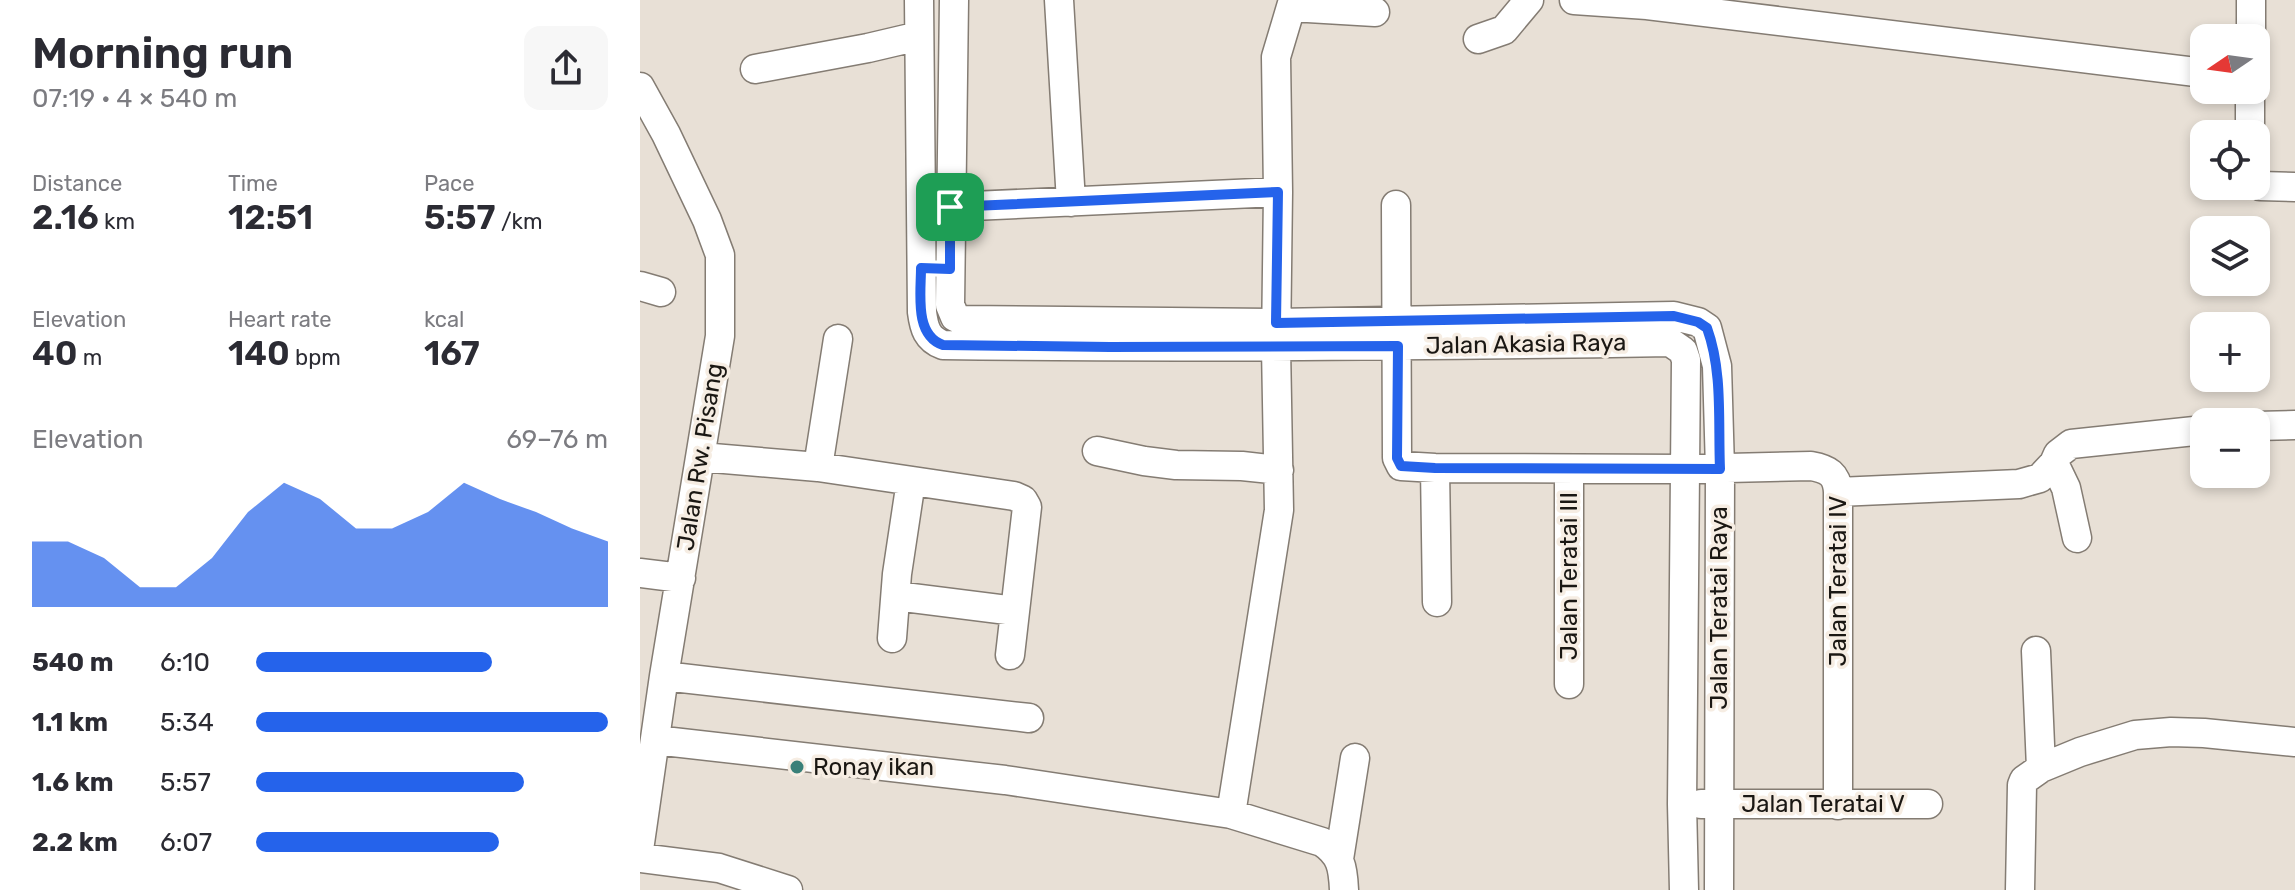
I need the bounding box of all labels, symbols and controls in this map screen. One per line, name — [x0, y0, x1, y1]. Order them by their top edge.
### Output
north arrow — [2190, 24, 2270, 104]
map controls — [2190, 24, 2270, 488]
button: share — [524, 26, 608, 110]
text: Morning run — [32, 27, 293, 79]
text: 07:19 · 4 × 540 m — [32, 83, 237, 114]
button: locate — [2190, 120, 2270, 200]
text: Distance — [32, 170, 122, 197]
text: Time — [228, 170, 278, 197]
text: Pace — [424, 170, 475, 197]
pin — [916, 173, 984, 241]
icon: arrive — [928, 185, 972, 229]
text: 2.16 — [32, 197, 99, 238]
text: 12:51 — [228, 197, 313, 238]
text: 5:57 — [424, 197, 496, 238]
text: km — [99, 208, 135, 235]
text: /km — [496, 208, 542, 235]
button: layers — [2190, 216, 2270, 296]
text: Elevation — [32, 306, 126, 333]
text: Heart rate — [228, 306, 332, 333]
text: kcal — [424, 306, 464, 333]
button: + — [2190, 312, 2270, 392]
street label: Jalan Akasia Raya — [1425, 328, 1627, 360]
text: 40 — [32, 333, 77, 374]
text: 140 — [228, 333, 290, 374]
text: 167 — [424, 333, 480, 374]
text: m — [77, 344, 102, 371]
text: bpm — [290, 344, 341, 371]
street label: Jalan Rw. Pisang — [671, 361, 729, 553]
button: − — [2190, 408, 2270, 488]
text: Elevation — [32, 424, 143, 455]
text: 69–76 m — [506, 424, 608, 455]
street label: Jalan Teratai III — [1555, 492, 1583, 660]
street label: Jalan Teratai IV — [1824, 496, 1852, 666]
street label: Jalan Teratai Raya — [1705, 506, 1733, 710]
text: 540 m — [32, 647, 114, 678]
text: 6:10 — [160, 647, 210, 678]
text: 1.1 km — [32, 707, 108, 738]
text: 5:34 — [160, 707, 214, 738]
place label: Ronay ikan — [813, 753, 934, 781]
marker: Ronay ikan — [788, 758, 806, 776]
text: 1.6 km — [32, 767, 114, 798]
text: 5:57 — [160, 767, 211, 798]
street label: Jalan Teratai V — [1741, 790, 1905, 818]
text: 2.2 km — [32, 827, 118, 858]
text: 6:07 — [160, 827, 212, 858]

